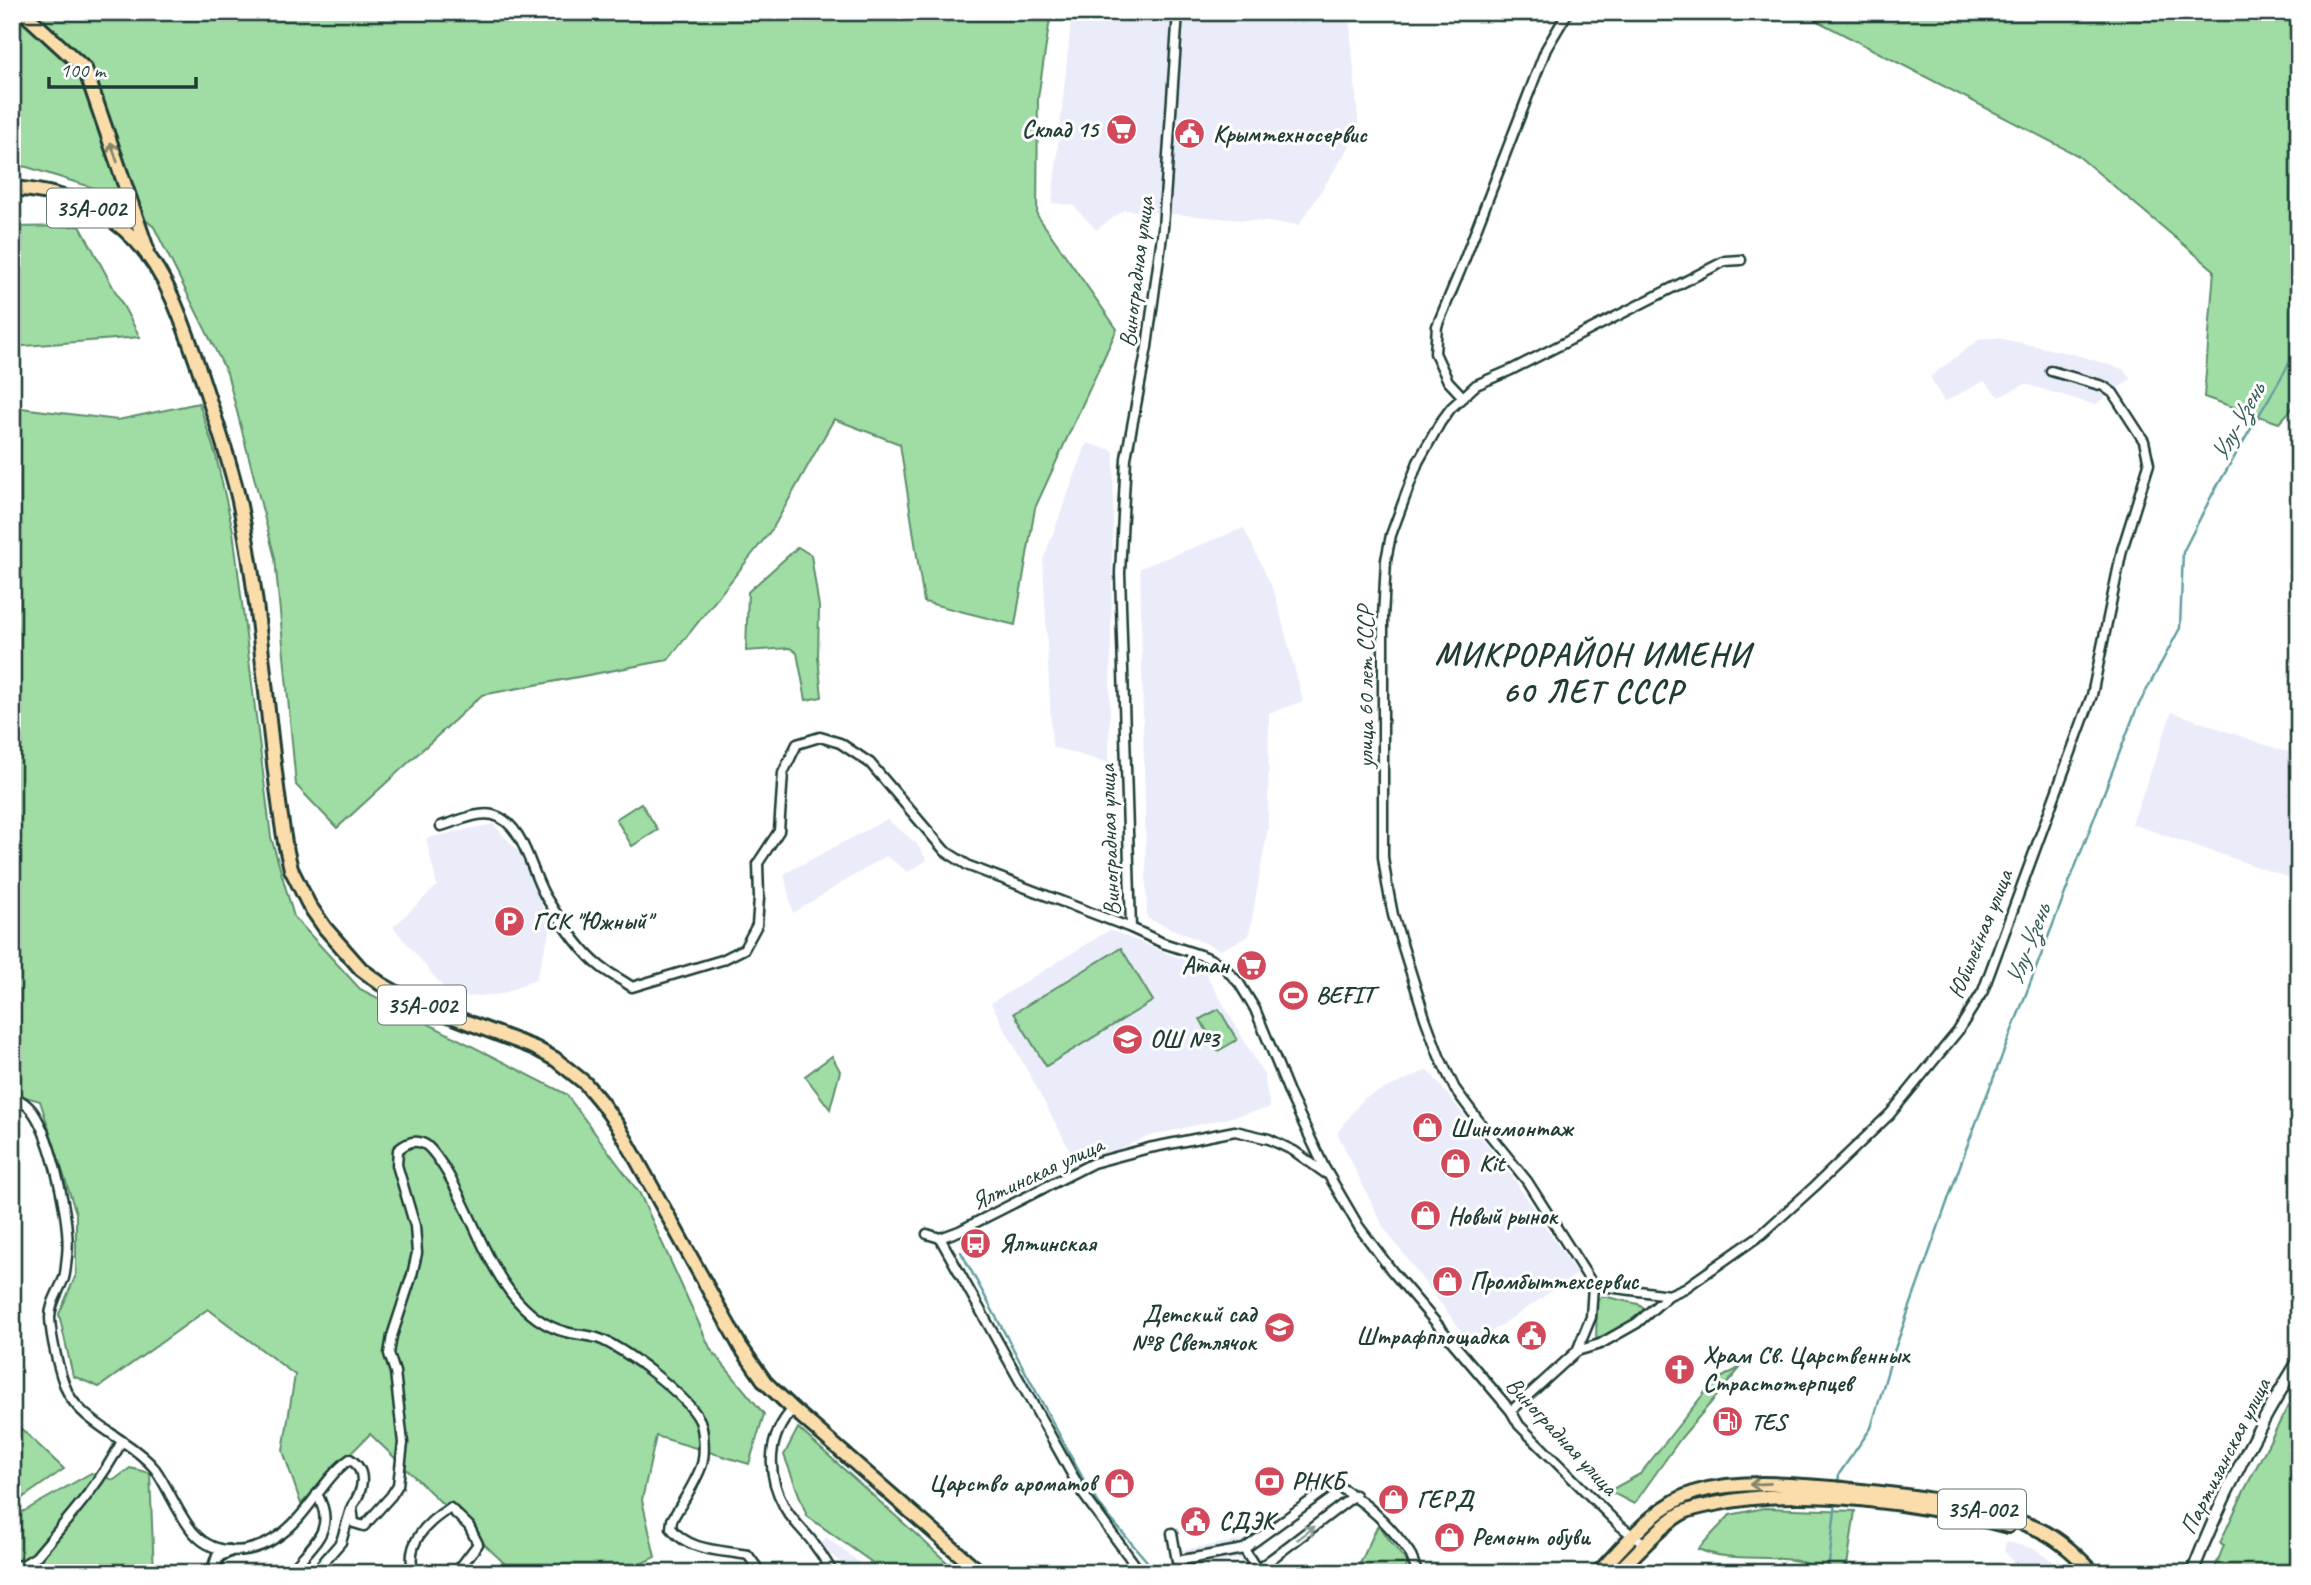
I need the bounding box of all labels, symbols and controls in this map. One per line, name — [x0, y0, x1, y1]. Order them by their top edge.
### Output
scale bar — [49, 46, 196, 90]
text: 100 m — [60, 57, 107, 83]
supermarket icon: Склад 15 — [1104, 112, 1138, 146]
place label: Склад 15 — [1022, 114, 1101, 144]
public building icon: Крымтехносервис — [1173, 117, 1207, 151]
place label: Крымтехносервис — [1213, 119, 1368, 149]
one-way arrow — [107, 141, 119, 163]
road number: 35А-002 — [47, 188, 135, 228]
street label: Виноградная улица — [1112, 194, 1160, 349]
water label: Улу-Узень — [2202, 375, 2274, 467]
street label: улица 60 лет СССР — [1350, 602, 1380, 770]
district label: МИКРОРАЙОН ИМЕНИ 60 ЛЕТ СССР — [1435, 634, 1755, 712]
street label: Виноградная улица — [1091, 762, 1127, 916]
street label: Юбилейная улица — [1941, 864, 2020, 1003]
water label: Улу-Узень — [1997, 897, 2059, 991]
parking icon: ГСК "Южный" — [493, 904, 527, 938]
place label: ГСК "Южный" — [533, 906, 657, 936]
supermarket icon: Атан — [1235, 948, 1269, 982]
place label: Атан — [1182, 950, 1230, 980]
sports icon: BEFIT — [1276, 978, 1310, 1012]
place label: BEFIT — [1316, 980, 1381, 1010]
road number: 35А-002 — [378, 986, 466, 1024]
school or university icon: ОШ №3 — [1110, 1022, 1144, 1056]
place label: ОШ №3 — [1150, 1024, 1221, 1054]
shop icon: Шиномонтаж — [1410, 1111, 1444, 1145]
place label: Шиномонтаж — [1450, 1113, 1575, 1143]
street label: Ялтинская улица — [966, 1128, 1110, 1217]
shop icon: Kit — [1439, 1146, 1473, 1180]
place label: Kit — [1479, 1148, 1507, 1178]
shop icon: Новый рынок — [1408, 1199, 1442, 1233]
place label: Новый рынок — [1448, 1201, 1560, 1231]
bus stop icon: Ялтинская — [959, 1226, 993, 1260]
place label: Ялтинская — [999, 1228, 1098, 1258]
shop icon: Промбыттехсервис — [1430, 1264, 1464, 1298]
place label: Промбыттехсервис — [1470, 1266, 1639, 1296]
place label: Детский сад №8 Светлячок — [1131, 1299, 1258, 1357]
school or university icon: Детский сад №8 Светлячок — [1262, 1311, 1296, 1345]
public building icon: Штрафплощадка — [1514, 1319, 1548, 1353]
place label: Штрафплощадка — [1356, 1321, 1510, 1351]
place label: Храм Св. Царственных Страстотерпцев — [1703, 1340, 1910, 1398]
church icon: Храм Св. Царственных Страстотерпцев — [1663, 1352, 1697, 1386]
street label: Виноградная улица — [1499, 1370, 1626, 1503]
street label: Партизанская улица — [2173, 1372, 2278, 1539]
fuel station icon: TES — [1711, 1405, 1745, 1439]
place label: TES — [1751, 1407, 1790, 1437]
bank icon: РНКБ — [1252, 1464, 1286, 1498]
shop icon: Царство ароматов — [1102, 1466, 1136, 1500]
place label: РНКБ — [1292, 1466, 1349, 1496]
place label: Царство ароматов — [929, 1468, 1100, 1498]
one-way arrow — [1749, 1478, 1772, 1491]
shop icon: ГЕРД — [1377, 1482, 1411, 1516]
place label: ГЕРД — [1417, 1484, 1475, 1514]
road number: 35А-002 — [1938, 1490, 2026, 1528]
public building icon: СДЭК — [1179, 1504, 1213, 1538]
place label: СДЭК — [1219, 1506, 1279, 1536]
shop icon: Ремонт обуви — [1432, 1520, 1466, 1554]
place label: Ремонт обуви — [1472, 1522, 1592, 1552]
one-way arrow — [1296, 1525, 1315, 1540]

